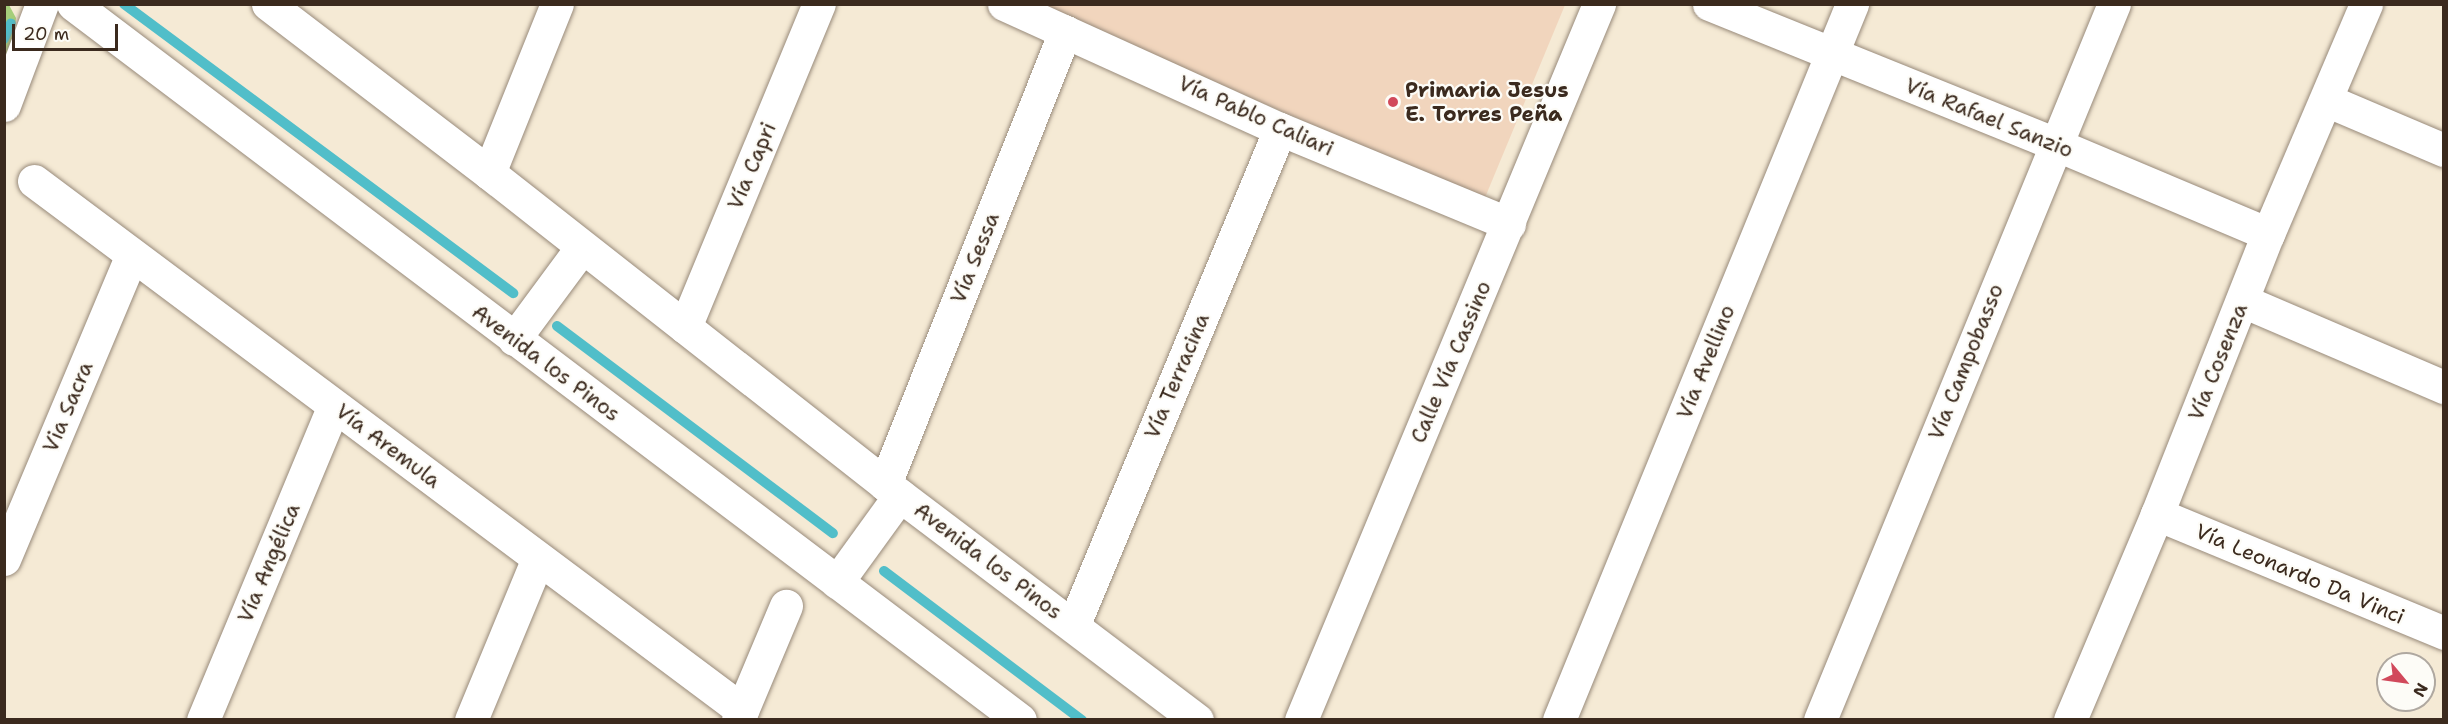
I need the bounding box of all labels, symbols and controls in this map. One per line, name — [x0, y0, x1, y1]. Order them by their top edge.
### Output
scale bar — [15, 12, 122, 50]
text: 20 m — [23, 22, 69, 46]
street label: Vía Pablo Caliari — [1174, 70, 1338, 162]
street label: Vía Rafael Sanzio — [1901, 73, 2077, 163]
place label: Primaria Jesus E. Torres Peña — [1405, 77, 1568, 127]
marker: Primaria Jesus E. Torres Peña — [1386, 95, 1400, 109]
street label: Vía Capri — [722, 119, 782, 213]
street label: Vía Sessa — [945, 209, 1005, 307]
street label: Calle Vía Cassino — [1406, 277, 1496, 447]
street label: Vía Campobasso — [1923, 280, 2009, 444]
street label: Avenida los Pinos — [467, 299, 625, 427]
street label: Vía Cosenza — [2183, 300, 2253, 424]
street label: Vía Avellino — [1672, 301, 1740, 423]
street label: Vía Terracina — [1139, 309, 1215, 443]
street label: Via Sacra — [38, 358, 98, 456]
street label: Vía Aremula — [331, 398, 445, 494]
street label: Avenida los Pinos — [909, 497, 1067, 625]
street label: Vía Angélica — [233, 500, 305, 626]
street label: Vía Leonardo Da Vinci — [2192, 518, 2408, 630]
north arrow — [2376, 652, 2436, 712]
text: N — [2408, 679, 2433, 701]

